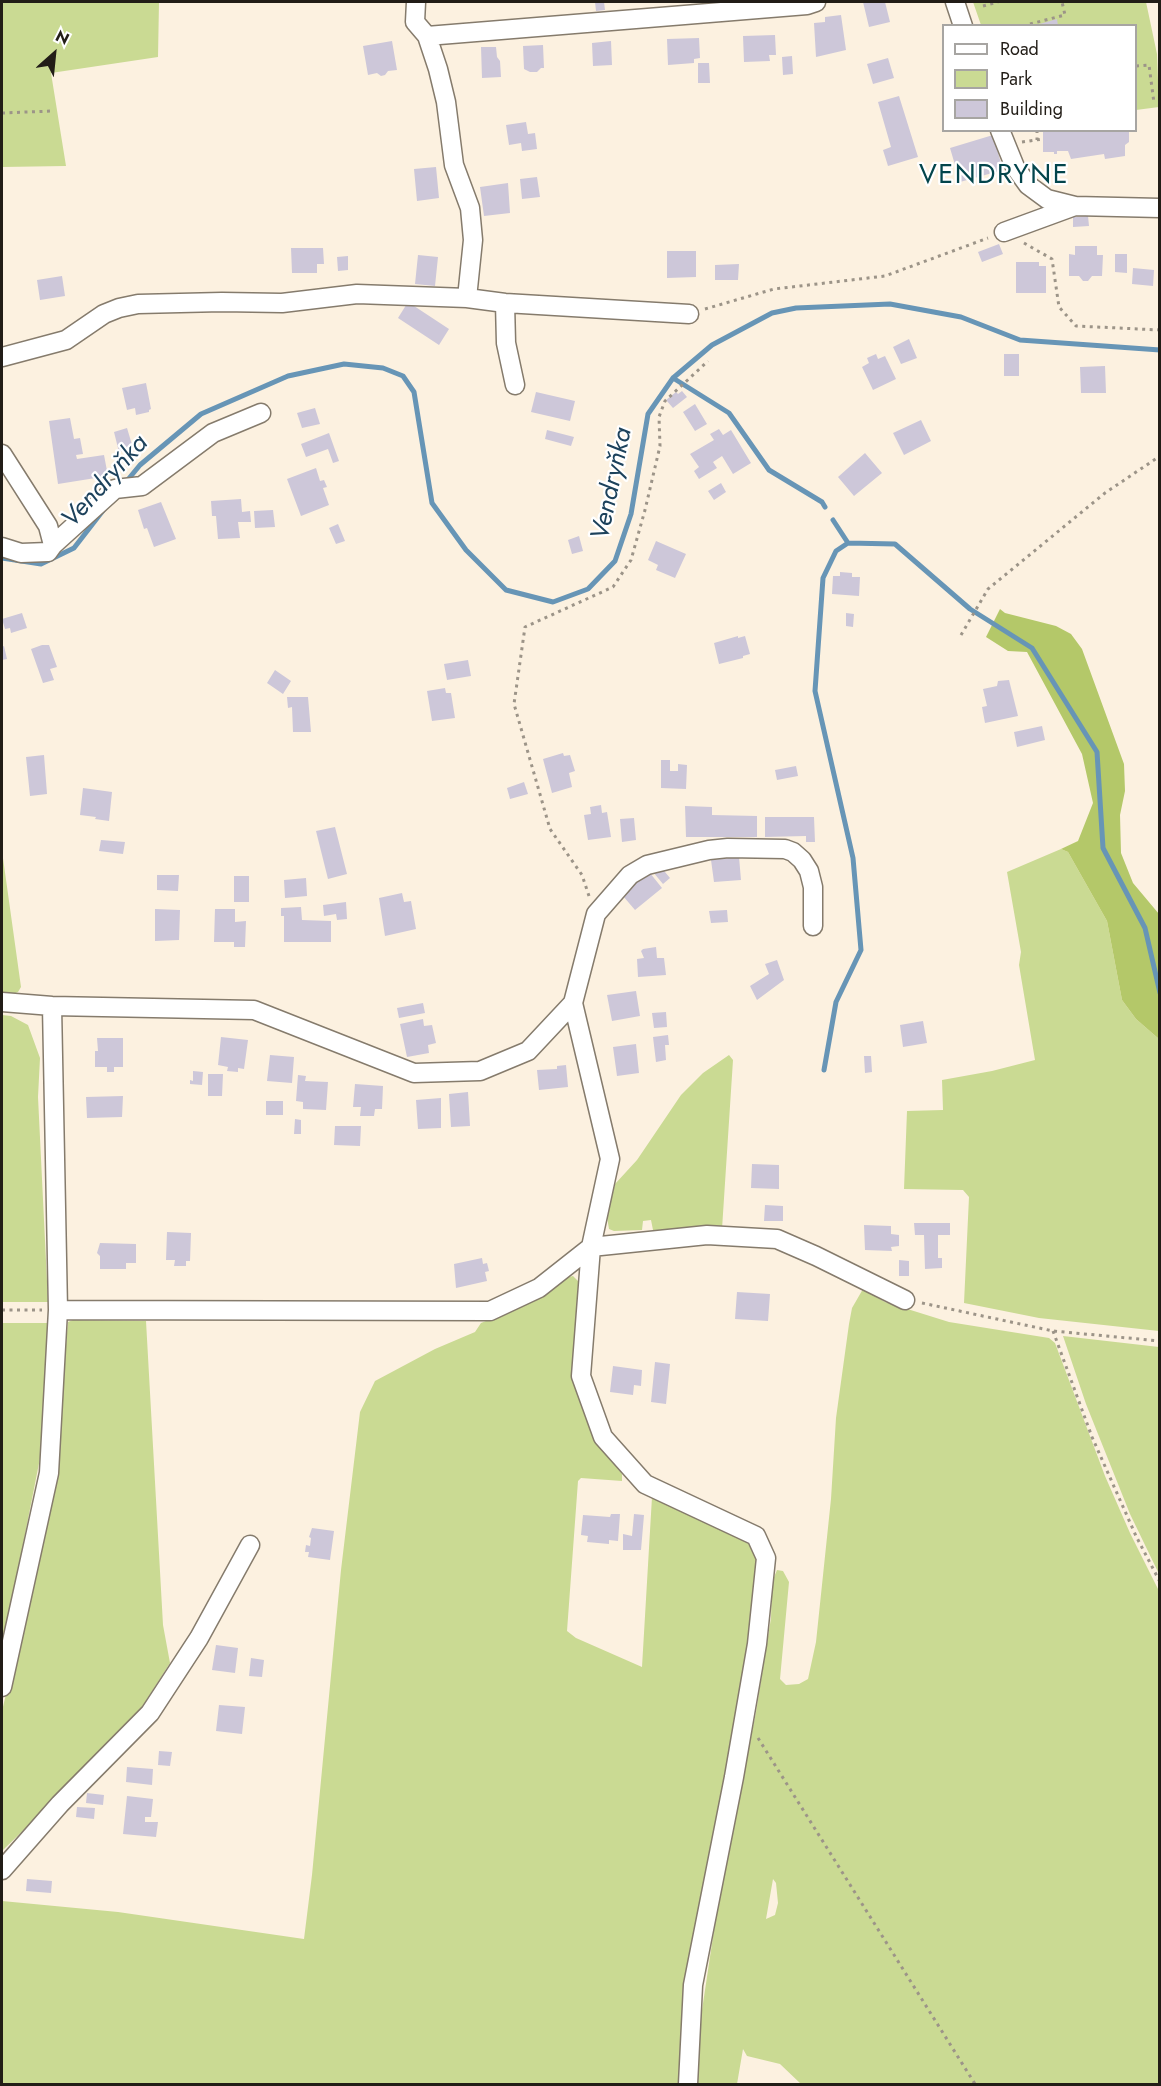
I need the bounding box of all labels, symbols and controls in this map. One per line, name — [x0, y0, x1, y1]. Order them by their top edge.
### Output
north arrow — [24, 24, 84, 84]
text: N — [52, 24, 73, 51]
legend — [942, 24, 1137, 132]
text: Road — [1000, 36, 1039, 62]
text: Park — [1000, 66, 1032, 92]
text: Building — [1000, 96, 1063, 122]
district label: VENDRYNE — [919, 160, 1069, 192]
water label: Vendryňka — [586, 425, 640, 543]
water label: Vendryňka — [56, 429, 156, 535]

